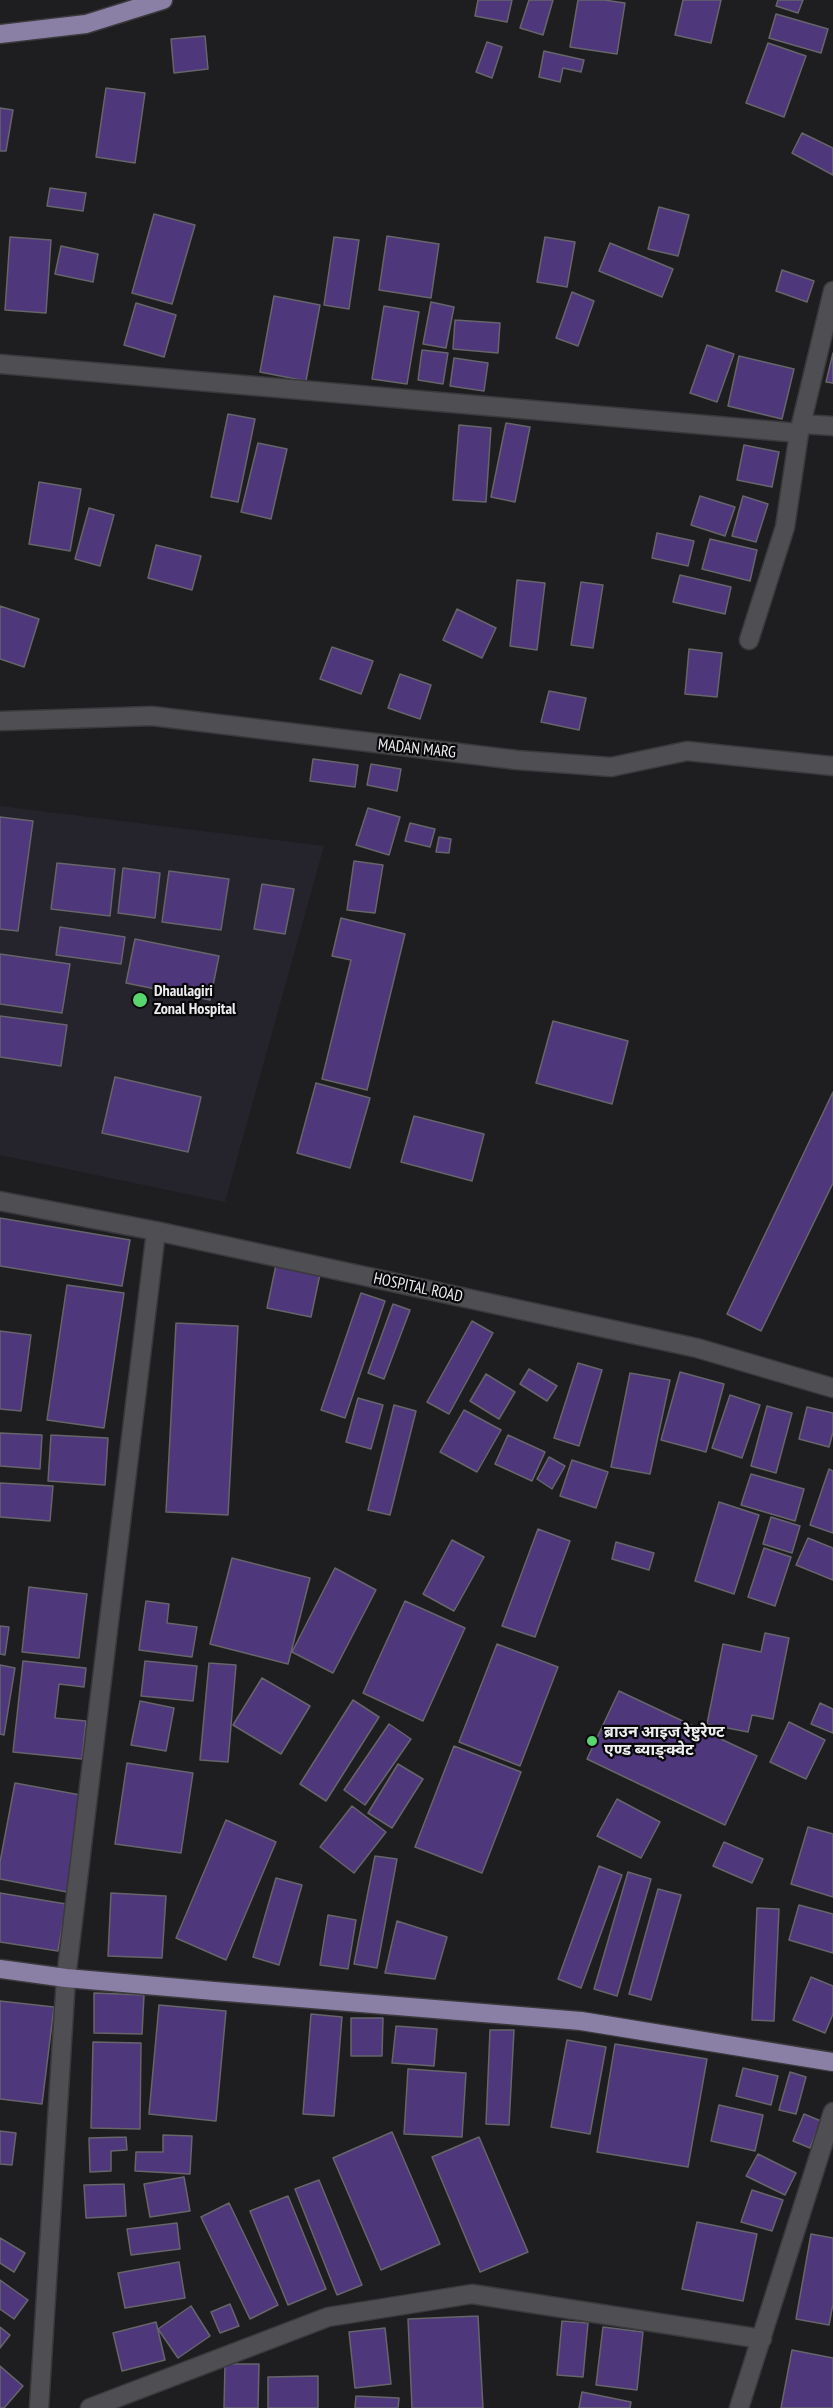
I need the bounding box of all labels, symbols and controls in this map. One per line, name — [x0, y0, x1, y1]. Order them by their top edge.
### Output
street label: MADAN MARG — [377, 735, 457, 763]
place label: Dhaulagiri Zonal Hospital — [154, 981, 236, 1019]
marker: Dhaulagiri Zonal Hospital — [131, 991, 149, 1009]
street label: HOSPITAL ROAD — [372, 1269, 464, 1307]
place label: ब्राउन आइज रेष्टुरेण्ट एण्ड ब्याङ्क्वेट — [604, 1722, 725, 1760]
marker: ब्राउन आइज रेष्टुरेण्ट एण्ड ब्याङ्क्वेट — [585, 1734, 599, 1748]

